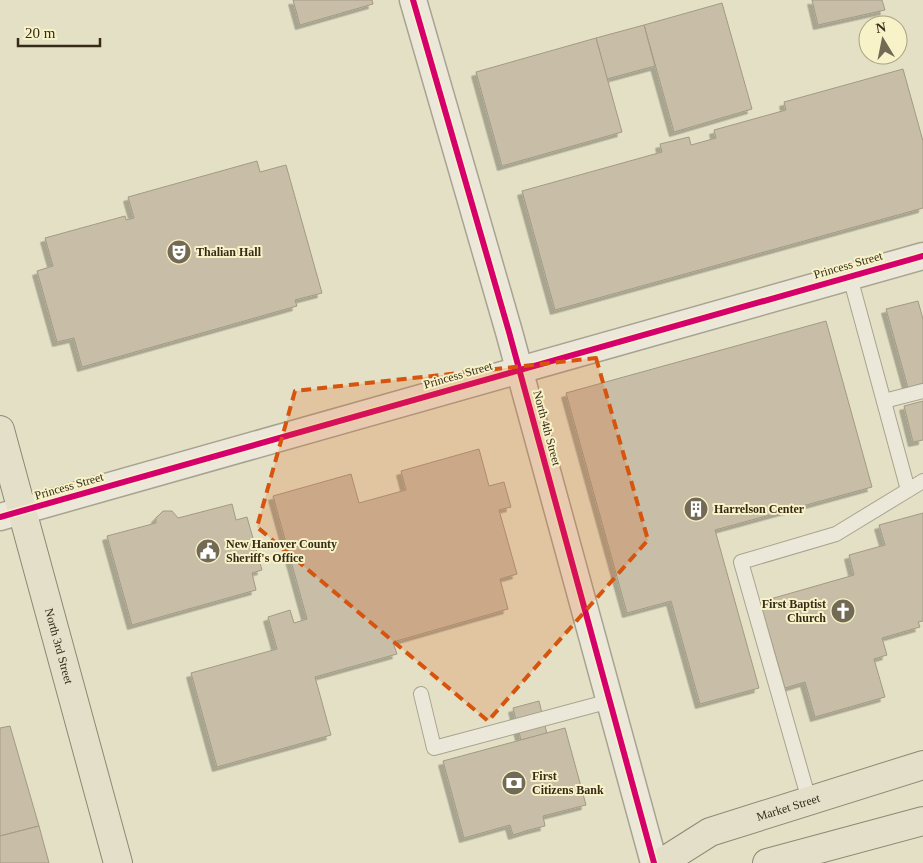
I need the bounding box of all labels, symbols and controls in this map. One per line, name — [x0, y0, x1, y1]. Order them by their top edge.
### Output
scale bar — [18, 15, 100, 47]
north arrow — [858, 15, 908, 65]
text: N — [875, 19, 887, 36]
text: 20 m — [25, 25, 56, 41]
theatre icon: Thalian Hall — [166, 239, 192, 265]
place label: Thalian Hall — [196, 245, 262, 259]
street label: Princess Street — [812, 248, 885, 282]
street label: Princess Street — [422, 358, 495, 392]
street label: North 4th Street — [530, 389, 564, 468]
street label: Princess Street — [33, 469, 106, 503]
building icon: Harrelson Center — [683, 496, 709, 522]
place label: Harrelson Center — [714, 502, 805, 516]
place label: New Hanover County Sheriff's Office — [226, 537, 337, 565]
public building icon: New Hanover County Sheriff's Office — [195, 538, 221, 564]
place label: First Baptist Church — [762, 597, 826, 625]
church icon: First Baptist Church — [830, 598, 856, 624]
street label: North 3rd Street — [42, 607, 76, 686]
place label: First Citizens Bank — [532, 769, 604, 797]
bank icon: First Citizens Bank — [501, 770, 527, 796]
street label: Market Street — [755, 791, 822, 824]

